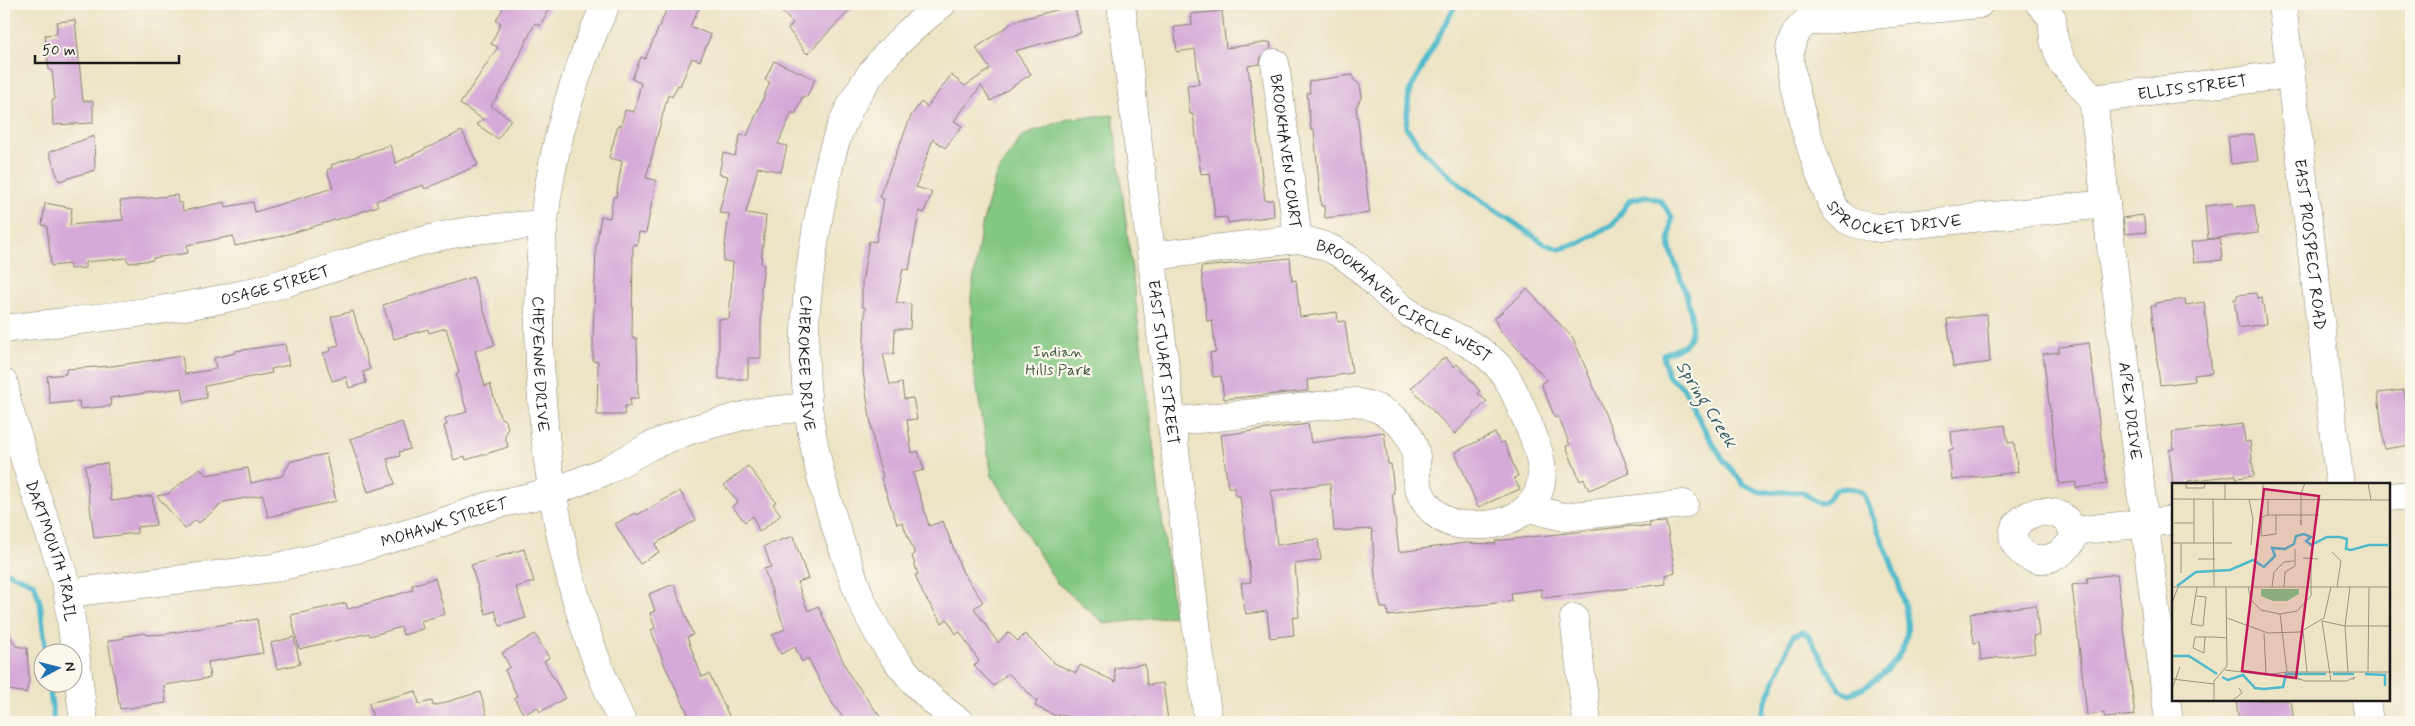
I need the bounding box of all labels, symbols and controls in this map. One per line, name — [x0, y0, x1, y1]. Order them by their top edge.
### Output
scale bar — [35, 32, 179, 64]
text: 50 m — [42, 41, 76, 61]
street label: ELLIS STREET — [2136, 71, 2249, 105]
street label: BROOKHAVEN COURT — [1265, 73, 1306, 230]
street label: EAST PROSPECT ROAD — [2289, 158, 2330, 331]
street label: SPROCKET DRIVE — [1821, 197, 1963, 241]
street label: BROOKHAVEN CIRCLE WEST — [1313, 235, 1495, 368]
street label: OSAGE STREET — [219, 261, 333, 311]
street label: EAST STUART STREET — [1143, 279, 1183, 446]
street label: CHEROKEE DRIVE — [793, 294, 820, 432]
street label: CHEYENNE DRIVE — [527, 296, 554, 433]
park label: Indian Hills Park — [1025, 342, 1091, 381]
water label: Spring Creek — [1668, 356, 1743, 454]
street label: APEX DRIVE — [2113, 361, 2146, 461]
street label: DARTMOUTH TRAIL — [20, 478, 80, 624]
inset map — [2172, 483, 2390, 701]
street label: MOHAWK STREET — [378, 493, 511, 553]
north arrow — [32, 644, 82, 694]
text: N — [60, 661, 79, 672]

